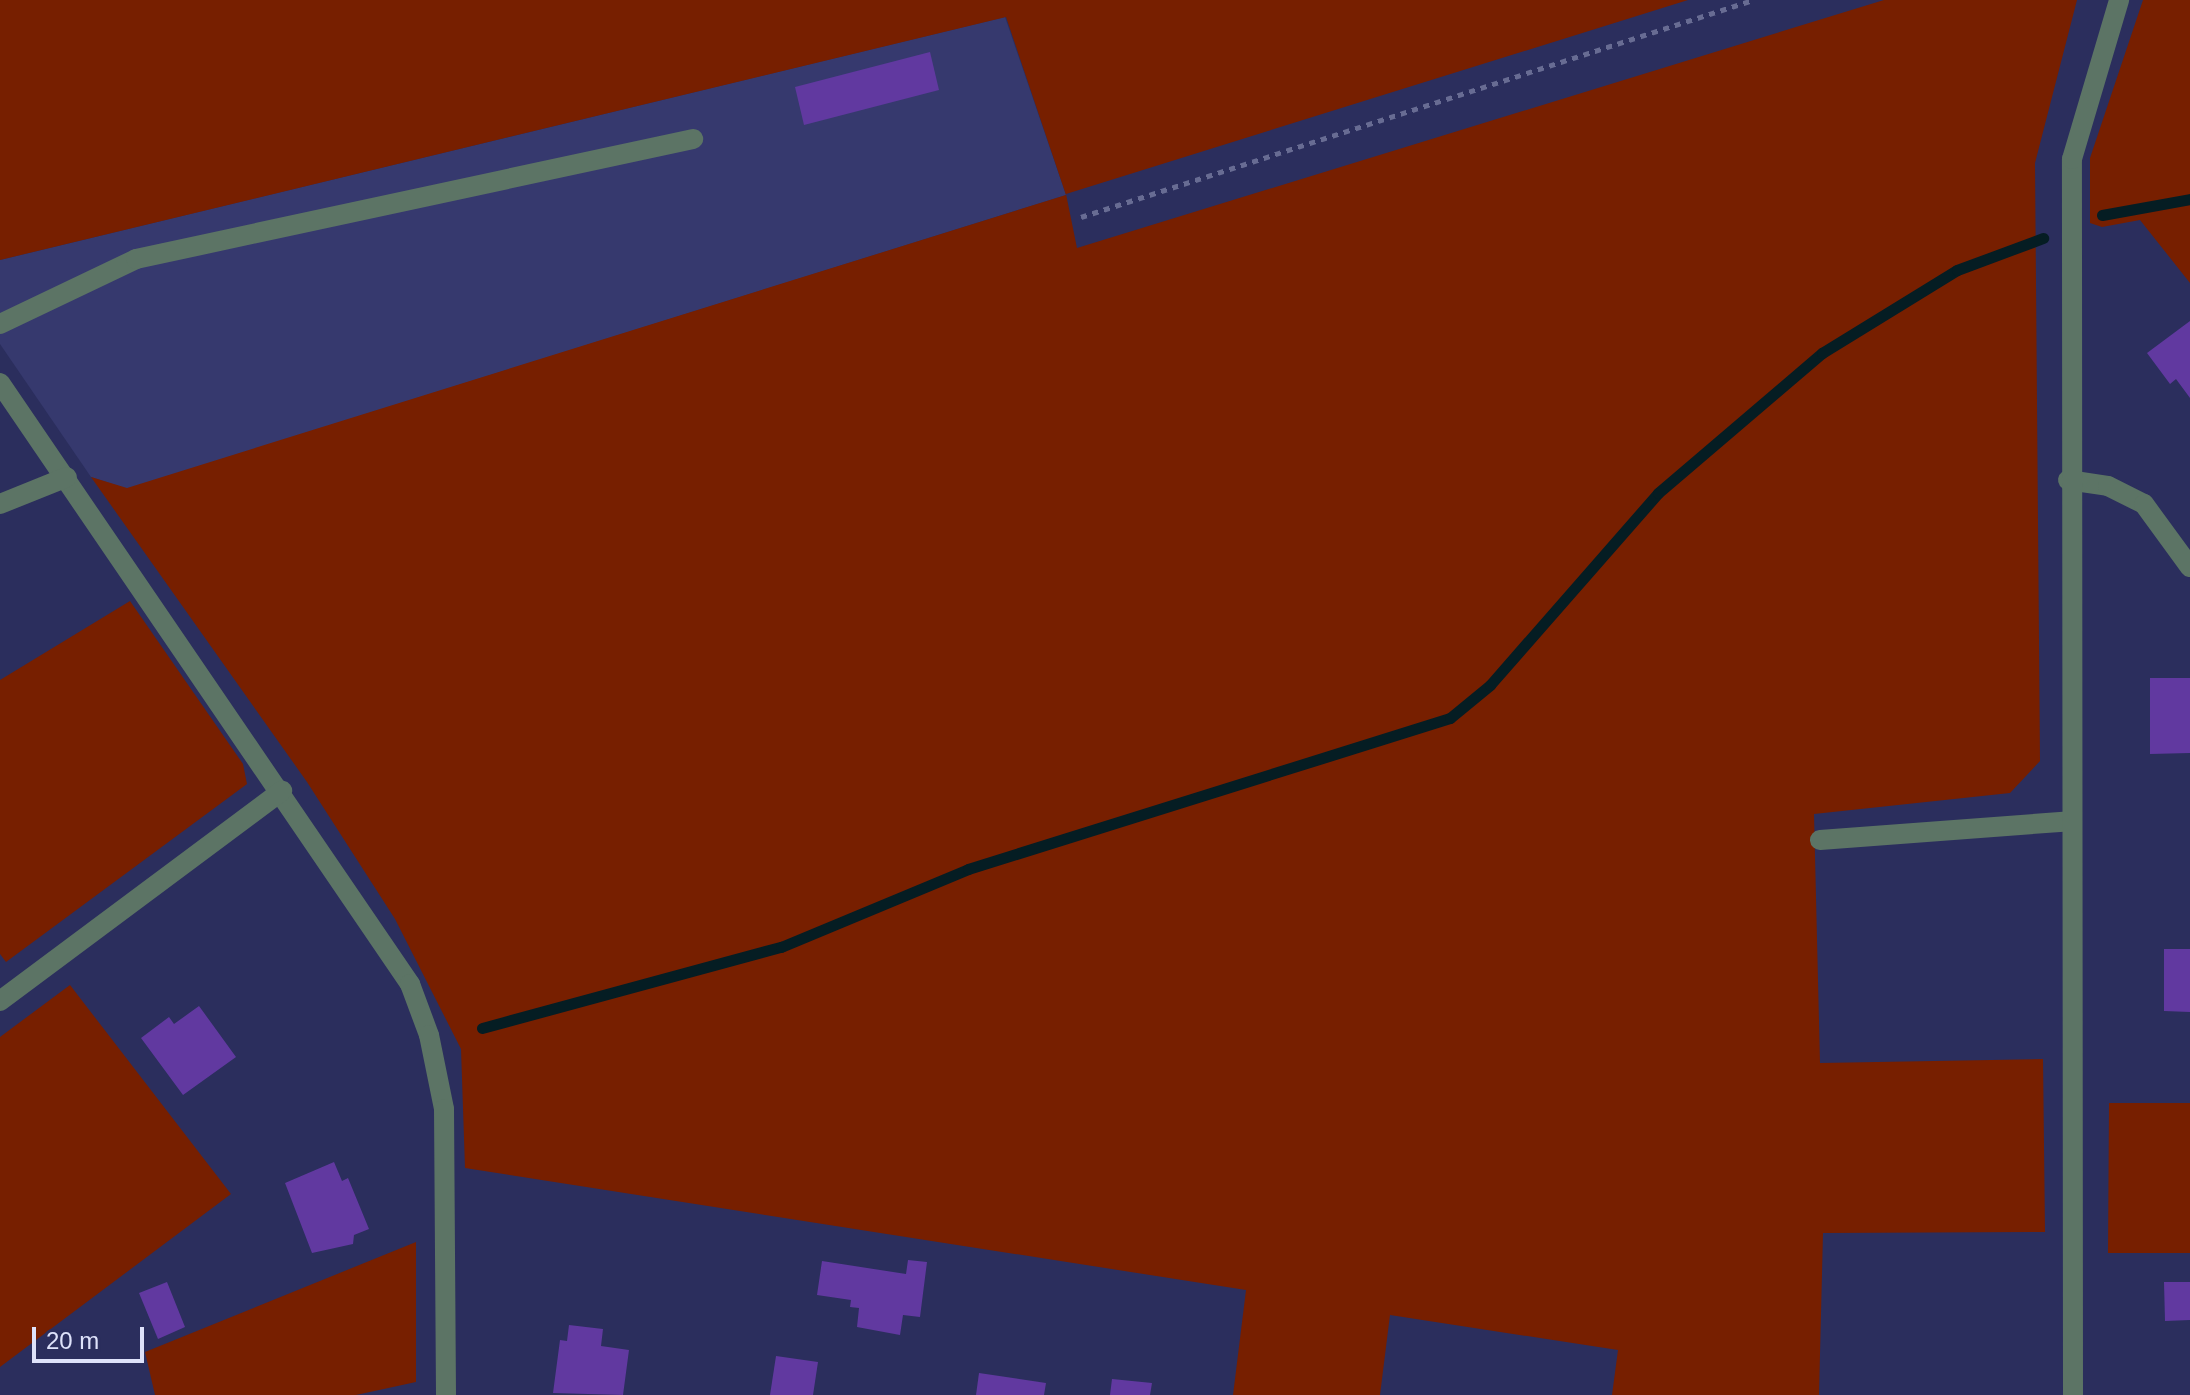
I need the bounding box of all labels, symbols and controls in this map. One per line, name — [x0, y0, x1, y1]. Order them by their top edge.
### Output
scale bar — [36, 1311, 148, 1361]
text: 20 m — [46, 1327, 99, 1354]

